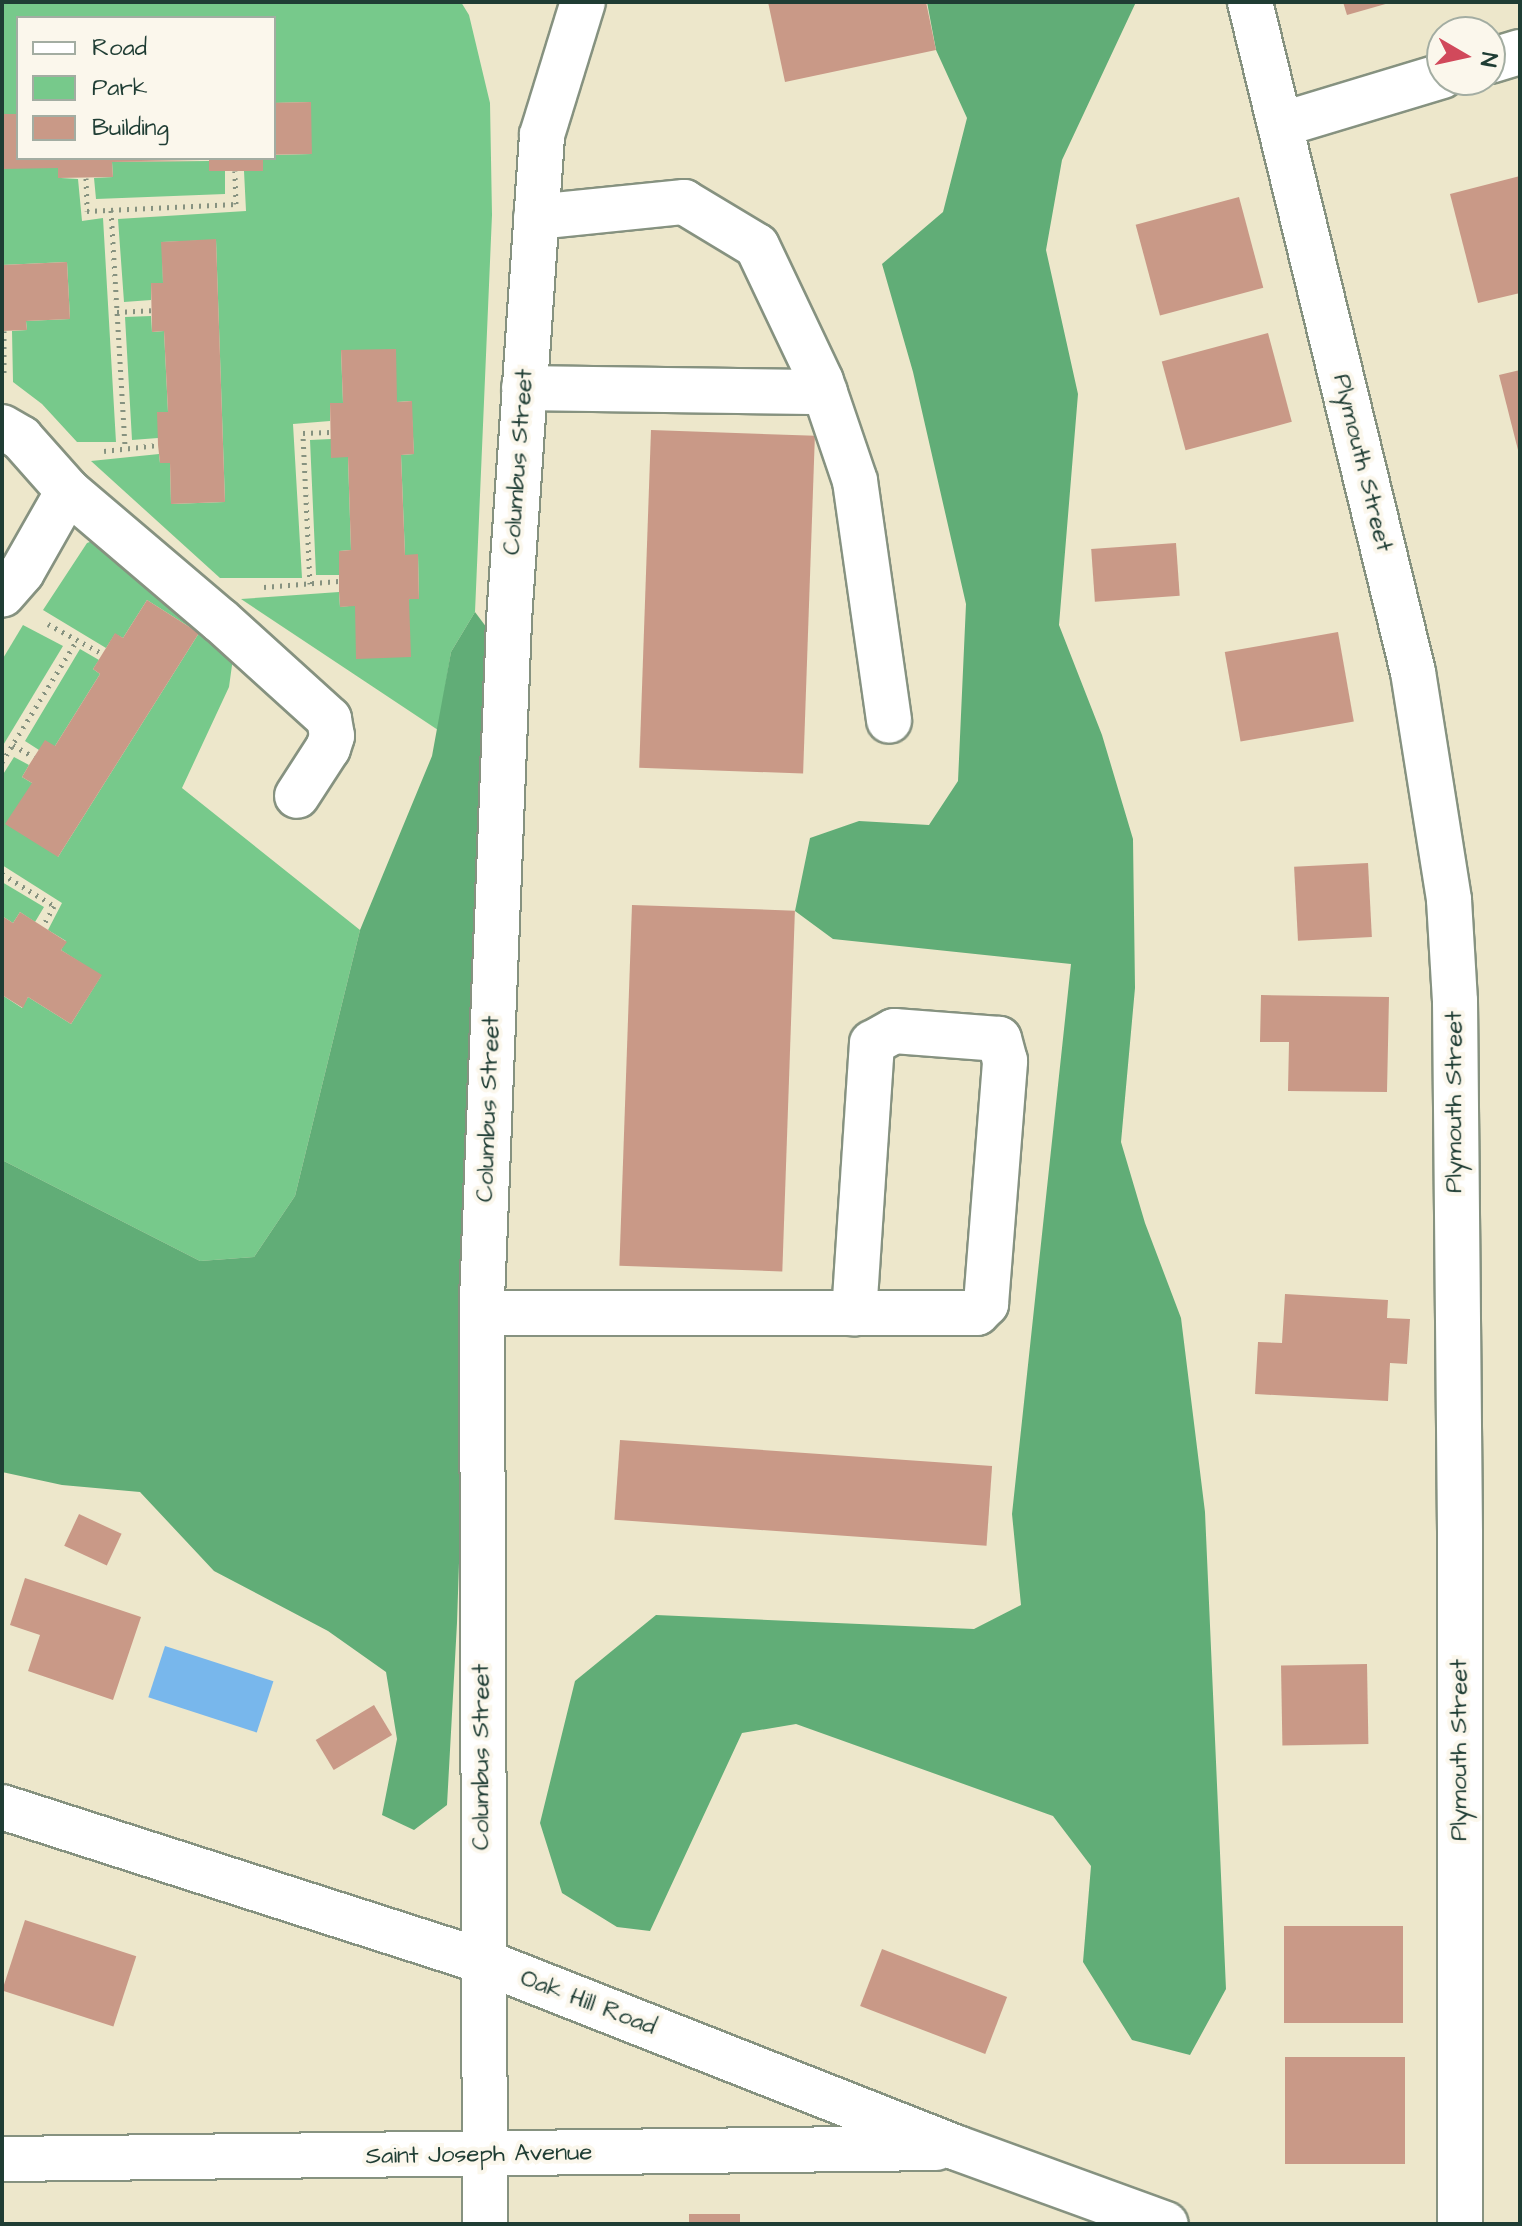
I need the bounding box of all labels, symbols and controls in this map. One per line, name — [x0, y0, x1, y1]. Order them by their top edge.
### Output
legend — [16, 16, 276, 160]
north arrow — [1426, 16, 1506, 96]
text: Road — [92, 31, 147, 65]
text: N — [1472, 50, 1505, 69]
text: Park — [92, 71, 148, 105]
text: Building — [92, 111, 169, 145]
street label: Columbus Street — [498, 368, 540, 556]
street label: Plymouth Street — [1326, 371, 1398, 555]
street label: Plymouth Street — [1441, 1011, 1469, 1193]
street label: Columbus Street — [471, 1015, 507, 1203]
street label: Plymouth Street — [1446, 1659, 1474, 1841]
street label: Columbus Street — [468, 1664, 496, 1850]
street label: Oak Hill Road — [516, 1964, 660, 2042]
street label: Saint Joseph Avenue — [365, 2139, 593, 2171]

